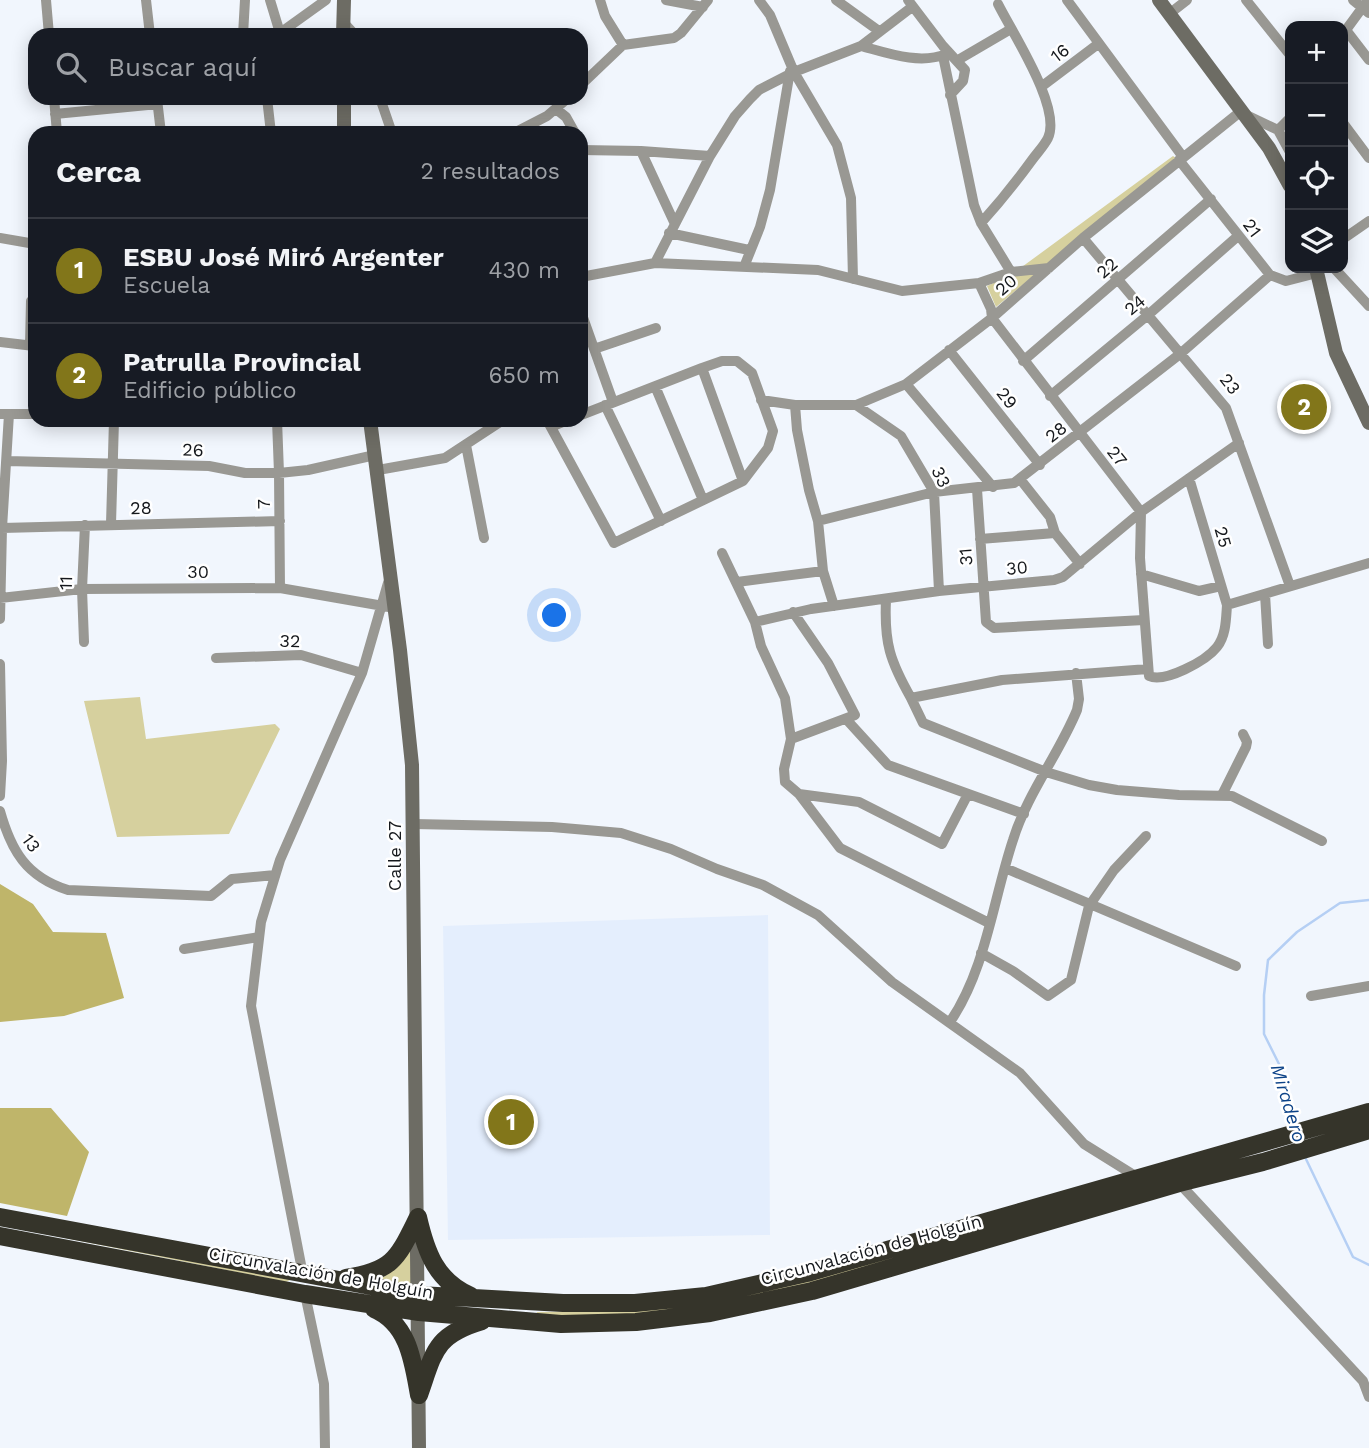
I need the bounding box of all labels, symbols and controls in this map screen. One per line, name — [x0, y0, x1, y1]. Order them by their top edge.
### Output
map controls — [1285, 21, 1348, 273]
button: + — [1285, 21, 1348, 84]
search box — [28, 28, 588, 105]
street label: 16 — [1046, 39, 1073, 66]
icon: search — [52, 48, 90, 86]
text: Buscar aquí — [108, 52, 257, 82]
button: − — [1285, 84, 1348, 147]
button: locate — [1285, 147, 1348, 210]
text: Cerca — [56, 154, 141, 189]
text: 2 resultados — [421, 158, 560, 185]
button: layers — [1285, 210, 1348, 273]
street label: 21 — [1239, 214, 1266, 241]
text: ESBU José Miró Argenter — [123, 242, 444, 272]
street label: 22 — [1092, 253, 1121, 282]
text: 1 — [74, 257, 84, 284]
text: 430 m — [488, 257, 560, 284]
street label: 20 — [991, 270, 1021, 300]
text: Escuela — [123, 272, 210, 299]
street label: 24 — [1120, 290, 1149, 319]
text: Patrulla Provincial — [123, 347, 361, 377]
text: 2 — [72, 362, 86, 389]
text: 650 m — [489, 362, 560, 389]
street label: 23 — [1216, 369, 1245, 398]
text: Edificio público — [123, 377, 296, 404]
pin: 2 — [1281, 381, 1327, 433]
street label: 29 — [992, 383, 1022, 413]
street label: 28 — [1041, 417, 1071, 447]
street label: 26 — [182, 439, 204, 460]
street label: 27 — [1103, 441, 1132, 470]
street label: 33 — [927, 463, 955, 491]
street label: 28 — [130, 497, 152, 518]
street label: 7 — [253, 499, 274, 509]
street label: 25 — [1210, 524, 1236, 550]
street label: 31 — [954, 548, 977, 567]
street label: 30 — [1005, 556, 1029, 579]
street label: 30 — [187, 561, 209, 582]
street label: 11 — [55, 576, 76, 590]
your location — [537, 598, 571, 632]
street label: 32 — [279, 630, 301, 651]
street label: Calle 27 — [384, 821, 405, 891]
street label: 13 — [18, 829, 45, 856]
water label: Miradero — [1266, 1061, 1311, 1145]
pin: 1 — [488, 1096, 534, 1148]
street label: Circunvalación de Holguín — [758, 1210, 984, 1289]
street label: Circunvalación de Holguín — [207, 1242, 435, 1303]

